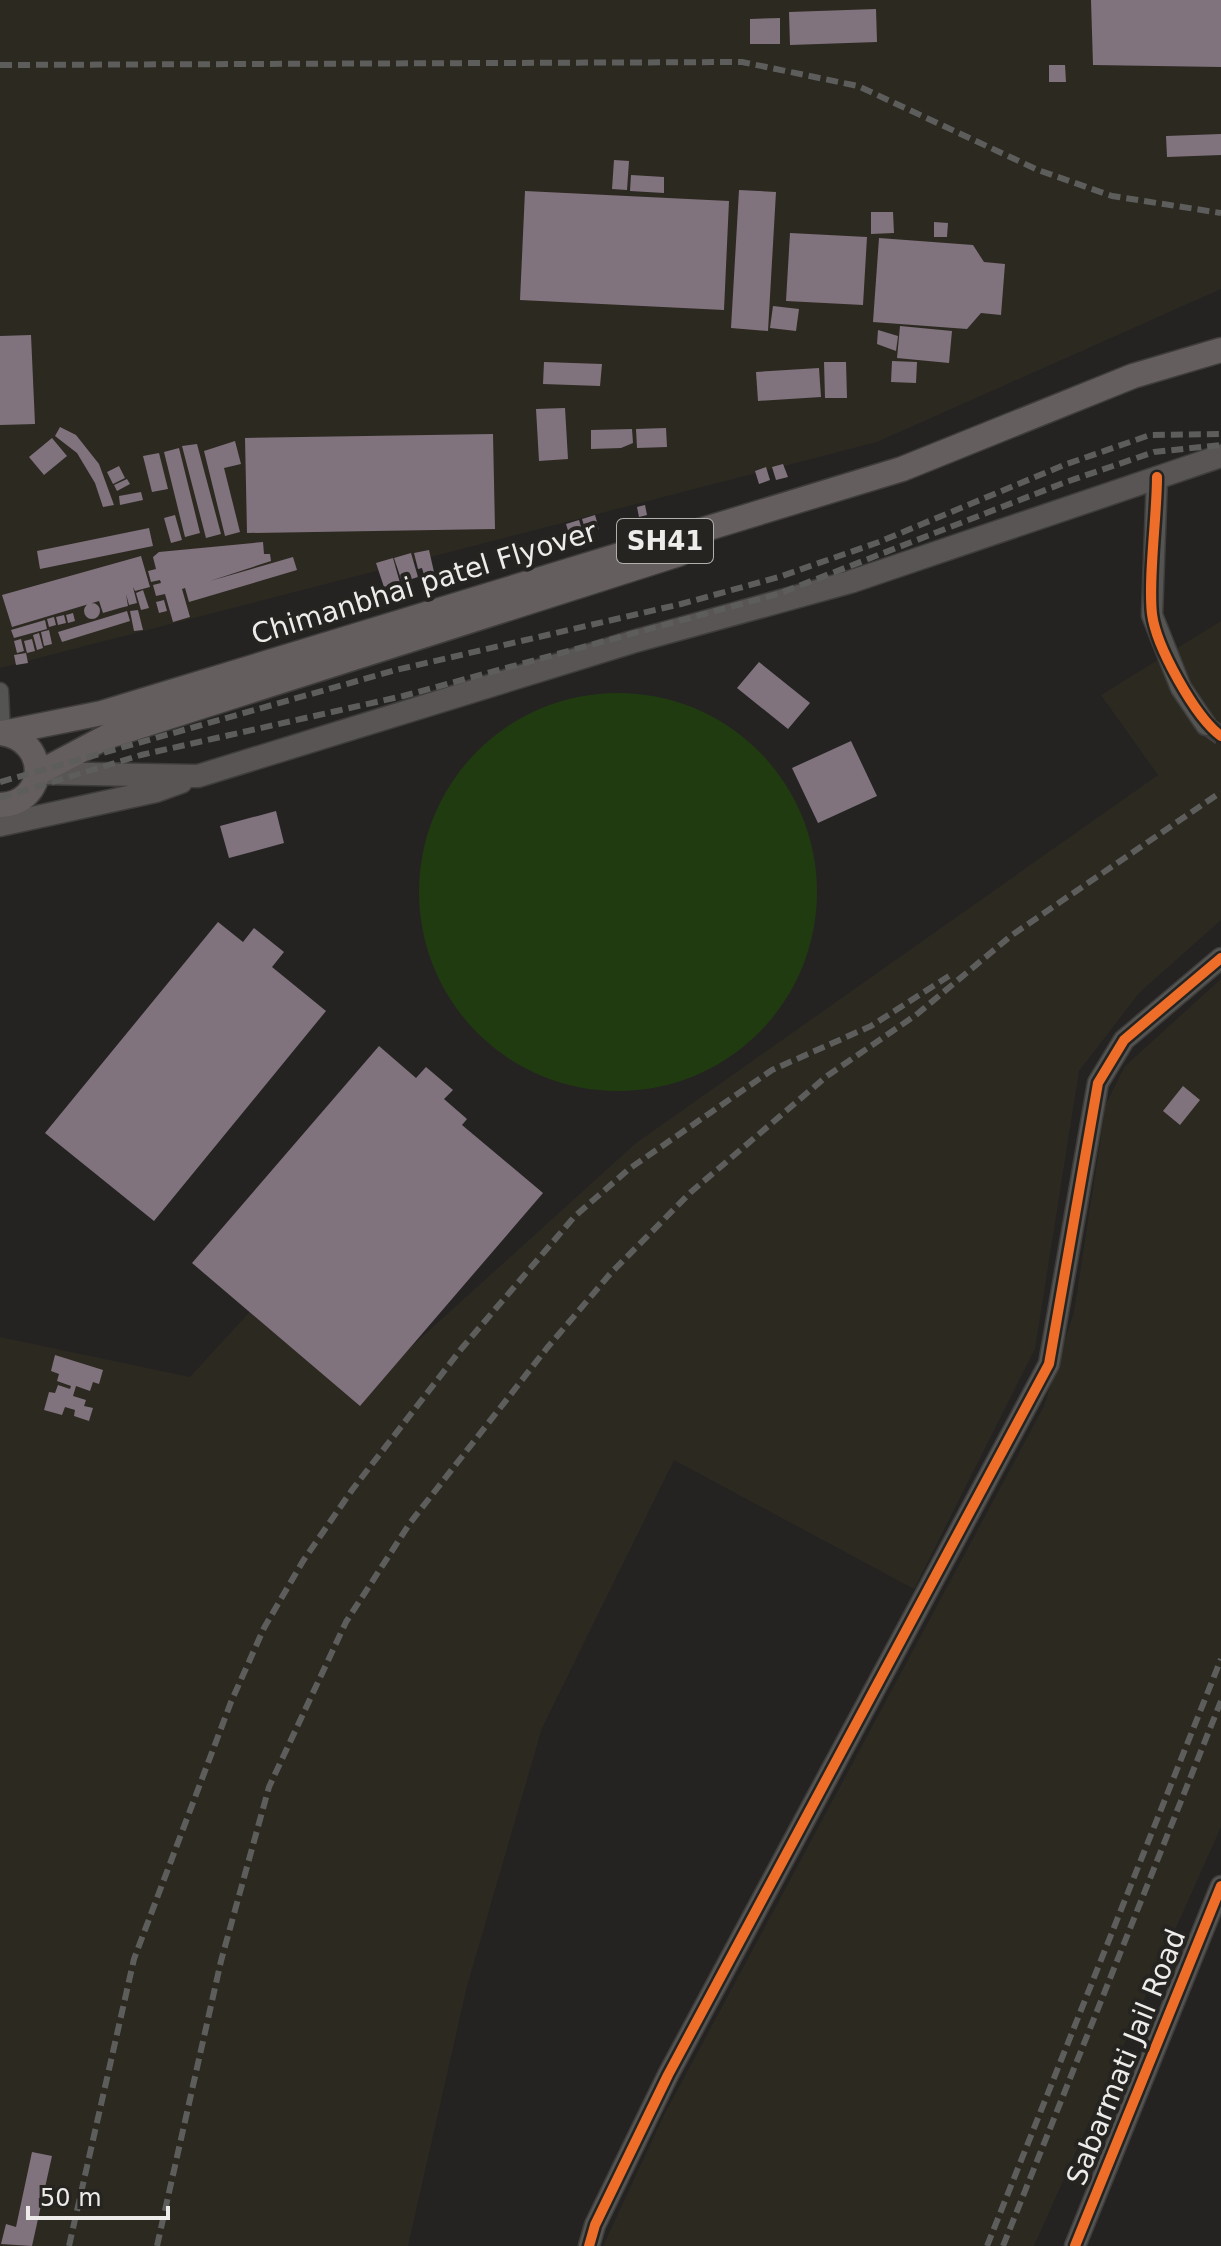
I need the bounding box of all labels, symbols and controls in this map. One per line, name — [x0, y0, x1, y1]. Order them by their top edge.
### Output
street label: Chimanbhai patel Flyover — [247, 515, 601, 651]
road number: SH41 — [617, 519, 713, 563]
street label: Sabarmati Jail Road — [1060, 1924, 1192, 2190]
scale bar — [28, 2170, 168, 2220]
text: 50 m — [40, 2184, 102, 2212]

